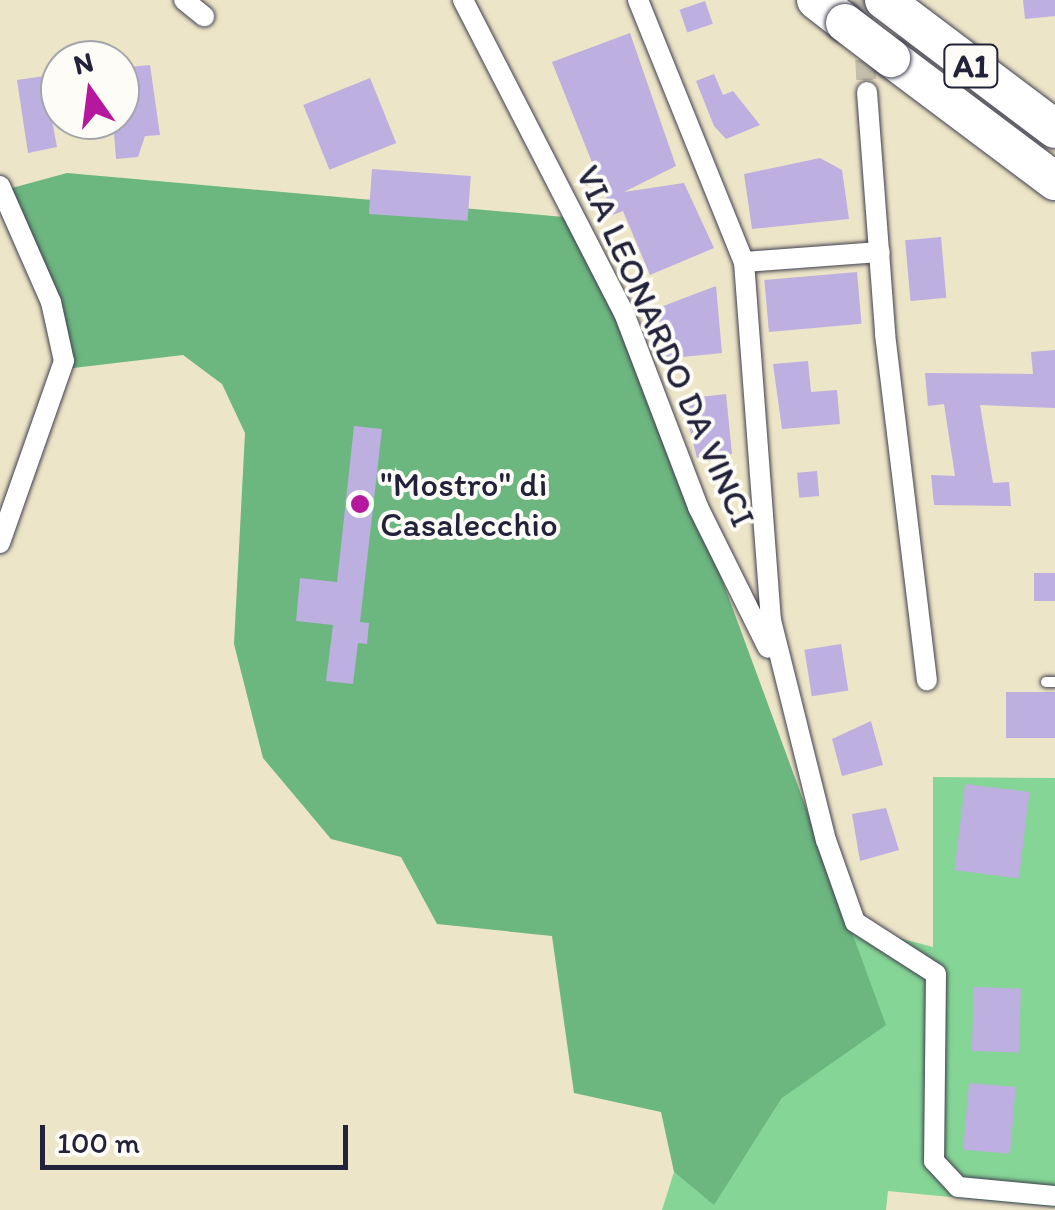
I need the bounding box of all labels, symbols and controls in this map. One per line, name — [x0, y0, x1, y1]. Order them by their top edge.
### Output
road number: A1 — [941, 39, 1001, 93]
north arrow — [40, 40, 140, 140]
text: N — [70, 44, 97, 82]
street label: VIA LEONARDO DA VINCI — [567, 158, 765, 534]
place label: "Mostro" di Casalecchio — [380, 463, 558, 545]
marker: "Mostro" di Casalecchio — [349, 493, 371, 515]
scale bar — [45, 1105, 352, 1167]
text: 100 m — [57, 1124, 140, 1161]

